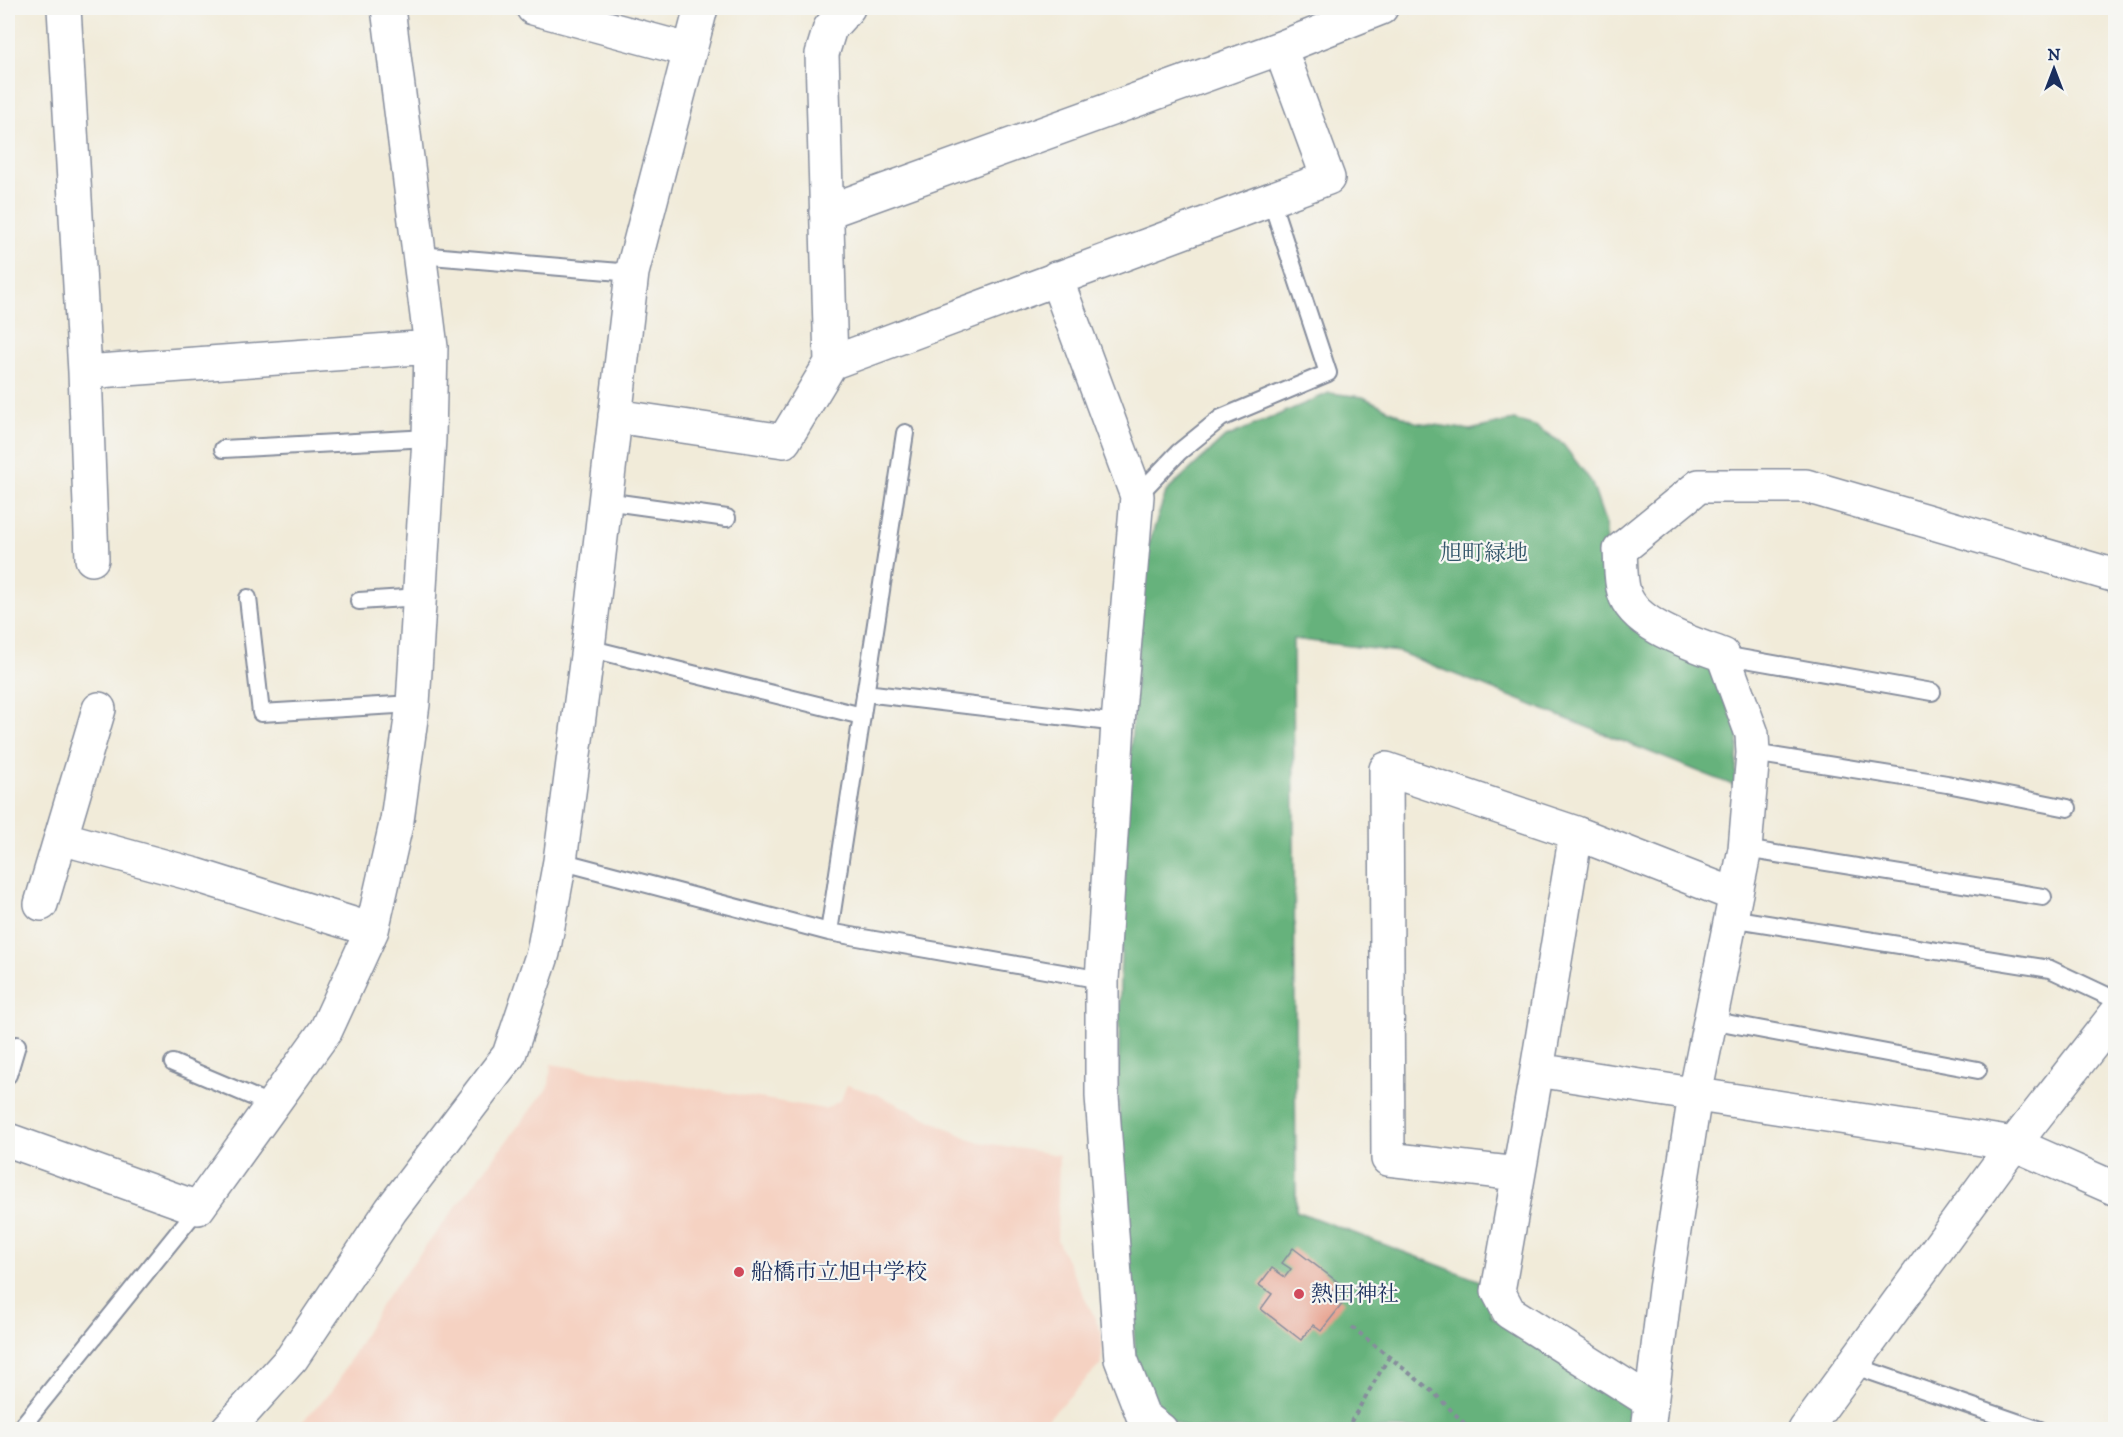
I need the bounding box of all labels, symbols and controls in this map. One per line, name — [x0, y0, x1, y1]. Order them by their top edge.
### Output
north arrow — [2024, 39, 2084, 99]
text: N — [2047, 45, 2061, 65]
park label: 旭町緑地 — [1440, 540, 1528, 567]
place label: 船橋市立旭中学校 — [751, 1259, 927, 1286]
marker: 船橋市立旭中学校 — [732, 1265, 746, 1279]
place label: 熱田神社 — [1311, 1281, 1399, 1308]
marker: 熱田神社 — [1292, 1287, 1306, 1301]

